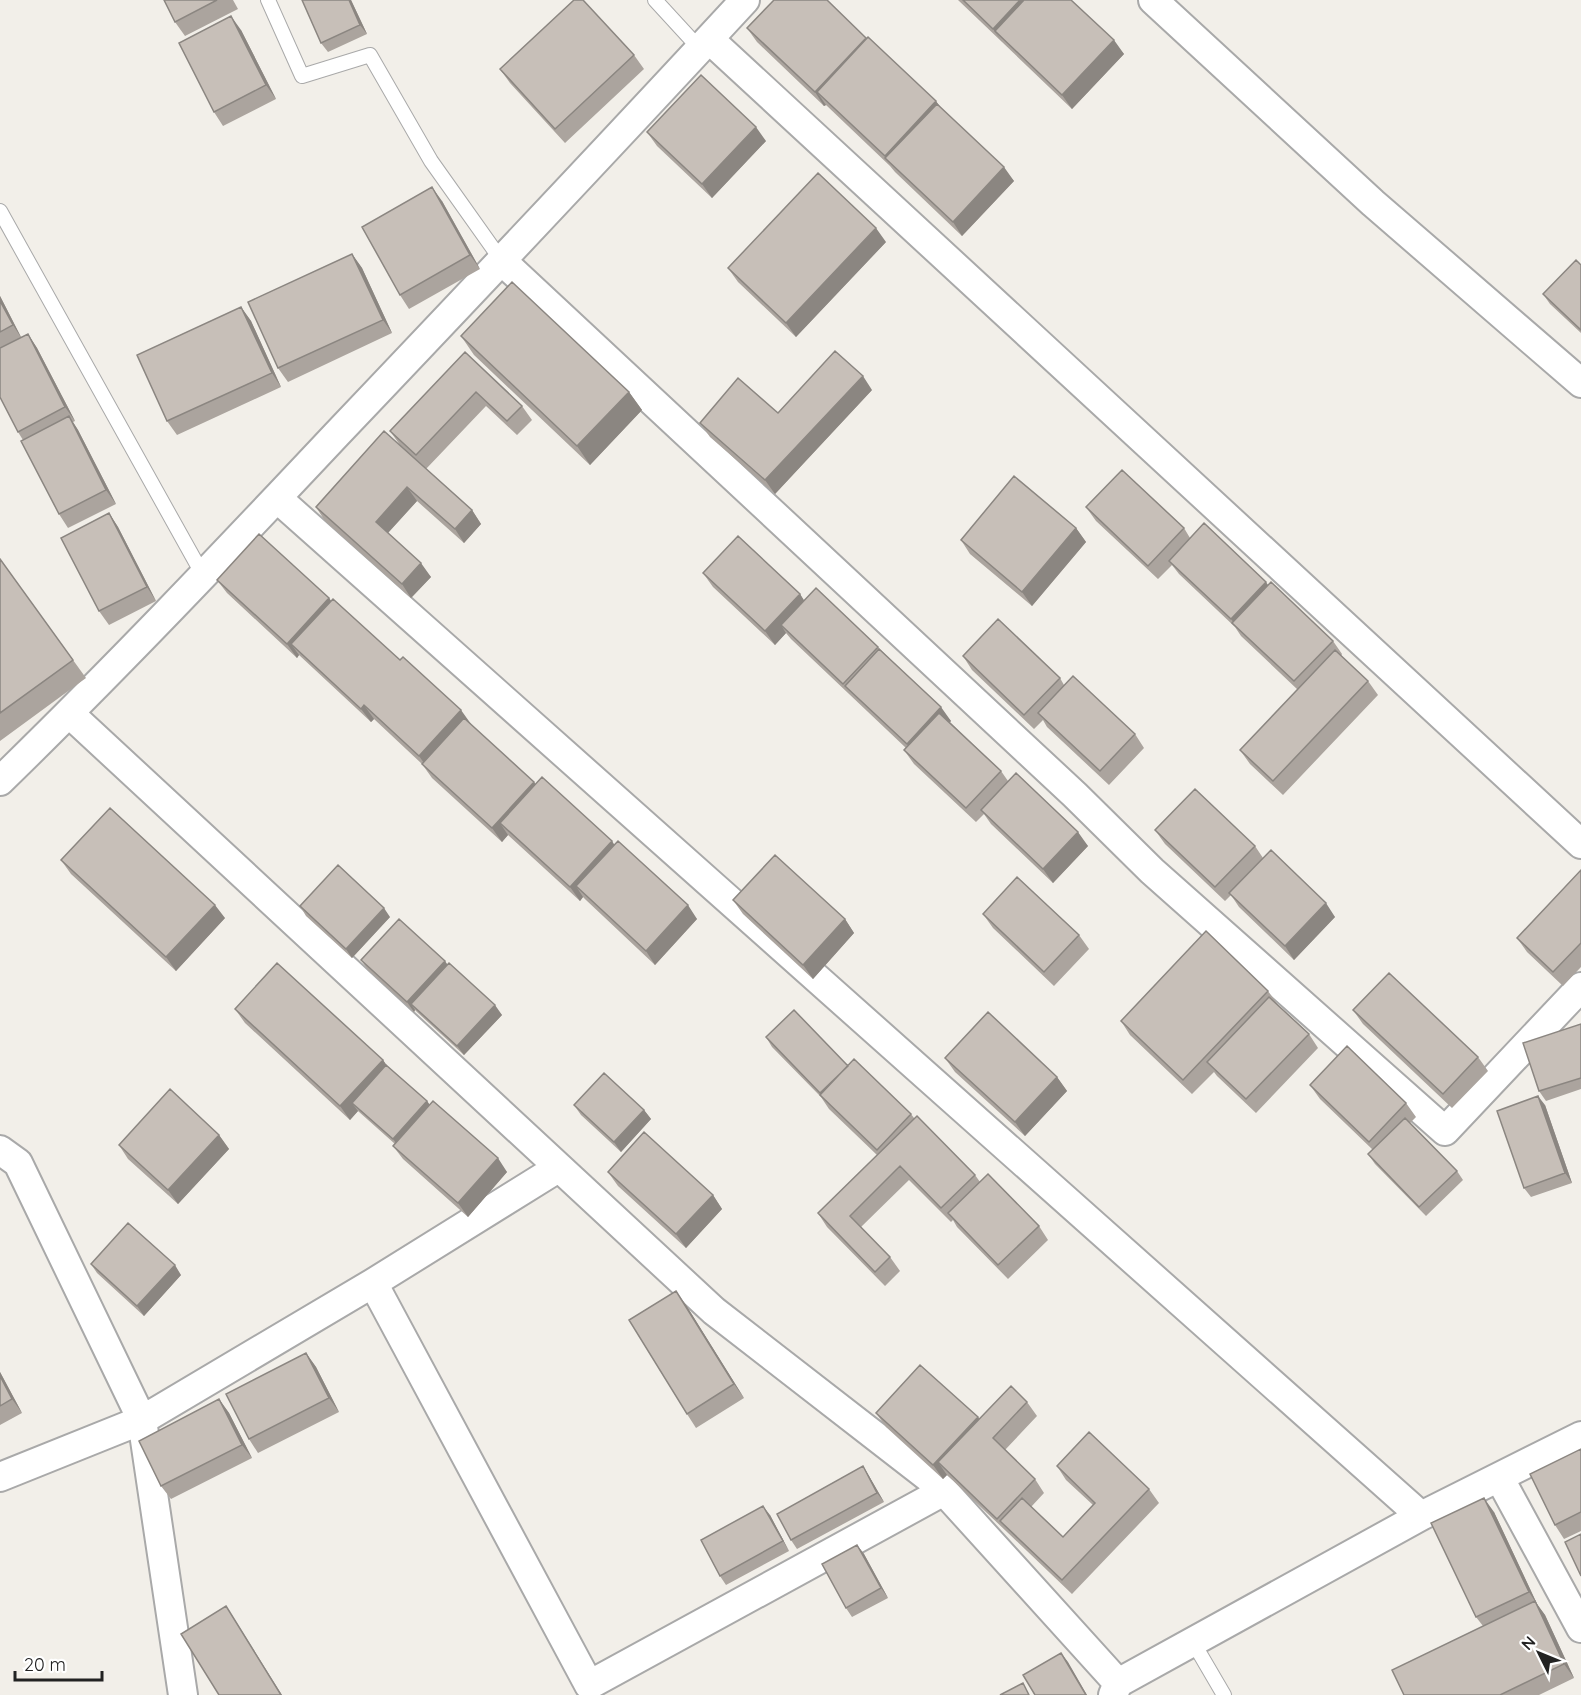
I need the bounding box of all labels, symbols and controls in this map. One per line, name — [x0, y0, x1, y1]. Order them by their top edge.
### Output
north arrow — [1509, 1623, 1569, 1683]
text: N — [1517, 1632, 1539, 1654]
scale bar — [15, 1644, 102, 1682]
text: 20 m — [24, 1653, 66, 1676]

